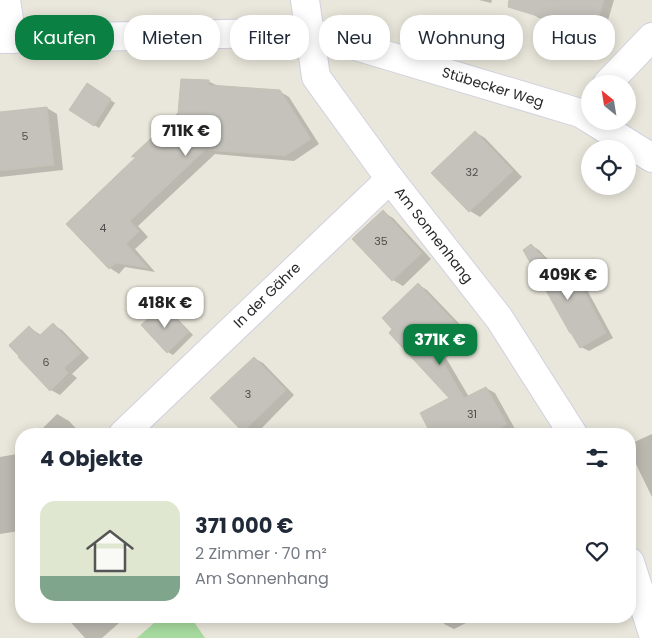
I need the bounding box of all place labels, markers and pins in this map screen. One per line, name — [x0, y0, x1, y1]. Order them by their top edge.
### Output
pin: 711K € — [145, 114, 227, 157]
pin: 409K € — [527, 258, 609, 301]
pin: 418K € — [124, 286, 206, 329]
pin: 371K € — [399, 324, 481, 366]

